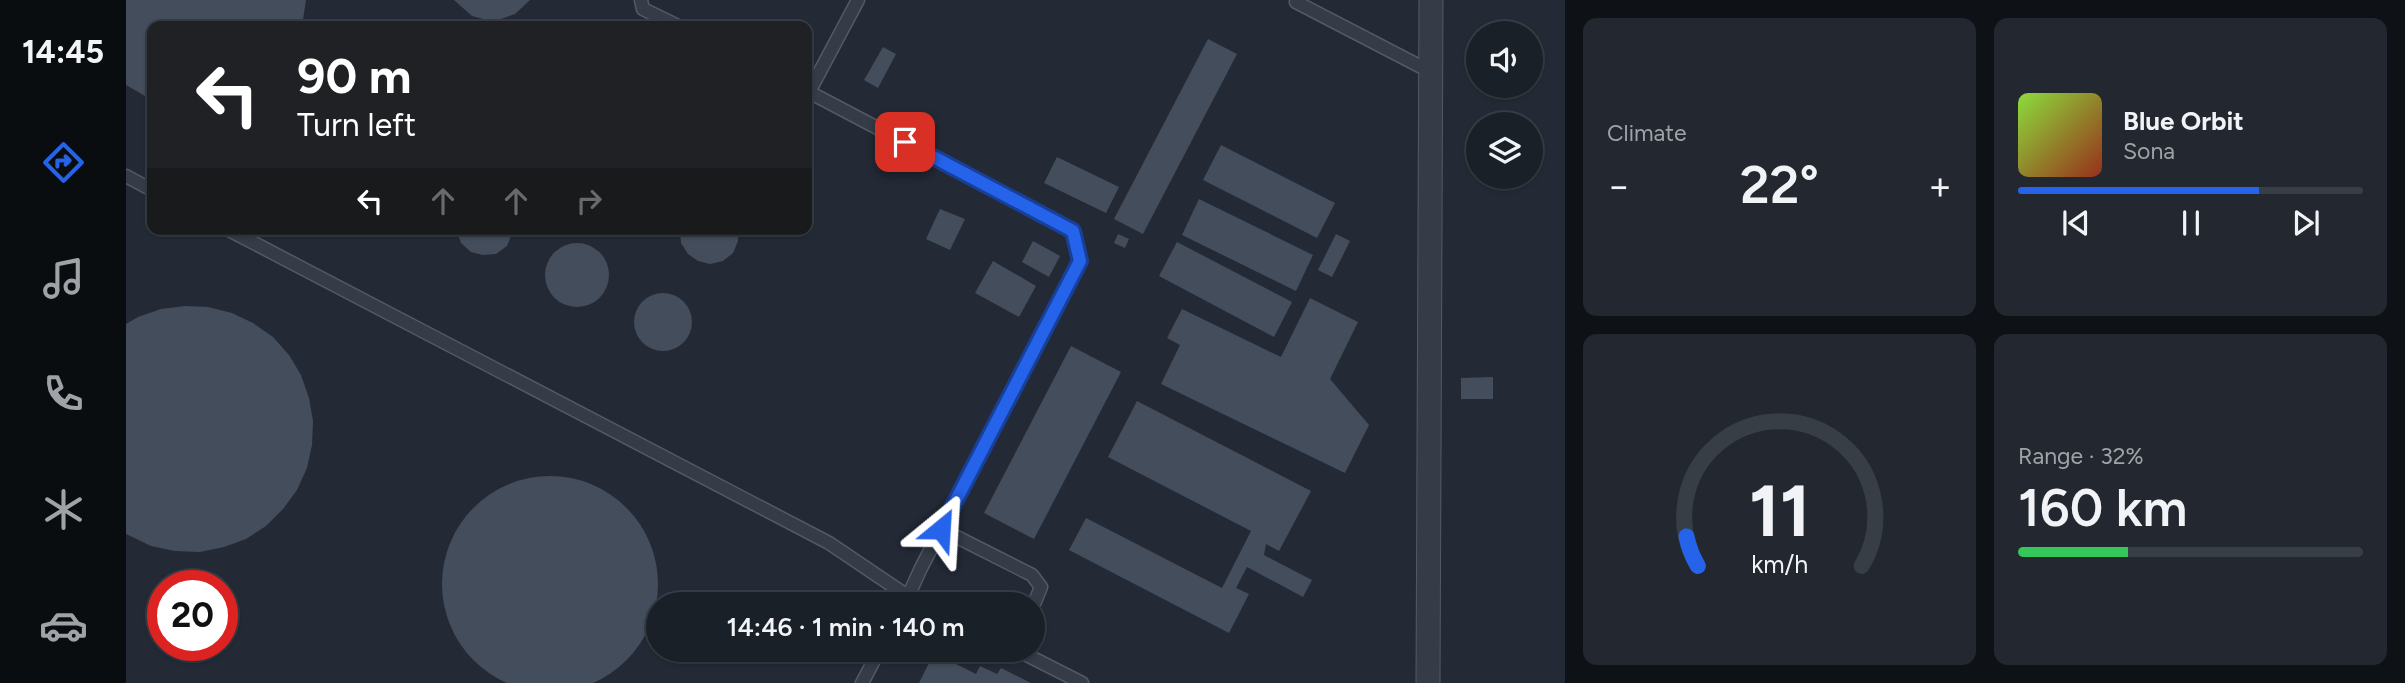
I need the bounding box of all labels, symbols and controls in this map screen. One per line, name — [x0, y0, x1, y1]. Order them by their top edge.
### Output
map controls — [1466, 21, 1543, 189]
button: sound — [1466, 21, 1543, 98]
text: 14:45 — [22, 33, 104, 71]
text: 90 m — [297, 46, 412, 105]
icon: left — [182, 49, 273, 140]
text: Blue Orbit — [2123, 105, 2244, 137]
text: Turn left — [297, 106, 416, 144]
pin — [875, 112, 935, 172]
button: layers — [1466, 112, 1543, 189]
text: Climate — [1607, 119, 1686, 147]
icon: arrive — [886, 123, 924, 161]
text: Sona — [2123, 137, 2175, 165]
icon: directions — [39, 138, 88, 187]
text: 22° — [1740, 154, 1819, 216]
text: − — [1607, 163, 1631, 209]
text: + — [1928, 163, 1952, 209]
icon: left — [351, 182, 389, 220]
icon: ahead — [424, 182, 462, 220]
icon: ahead — [497, 182, 535, 220]
icon: right — [570, 182, 608, 220]
icon: previous — [2057, 204, 2095, 242]
icon: pause — [2172, 204, 2210, 242]
icon: next — [2287, 204, 2325, 242]
icon: music — [39, 254, 88, 303]
icon: phone — [39, 369, 88, 418]
text: Range · 32% — [2018, 442, 2144, 470]
text: 11 — [1749, 467, 1810, 554]
text: 160 km — [2018, 477, 2188, 539]
icon: climate — [39, 485, 88, 534]
position arrow — [904, 492, 978, 566]
text: km/h — [1751, 548, 1808, 578]
speed limit sign: 20 — [147, 570, 238, 661]
icon: car — [39, 601, 88, 650]
text: 14:46 · 1 min · 140 m — [727, 611, 964, 643]

